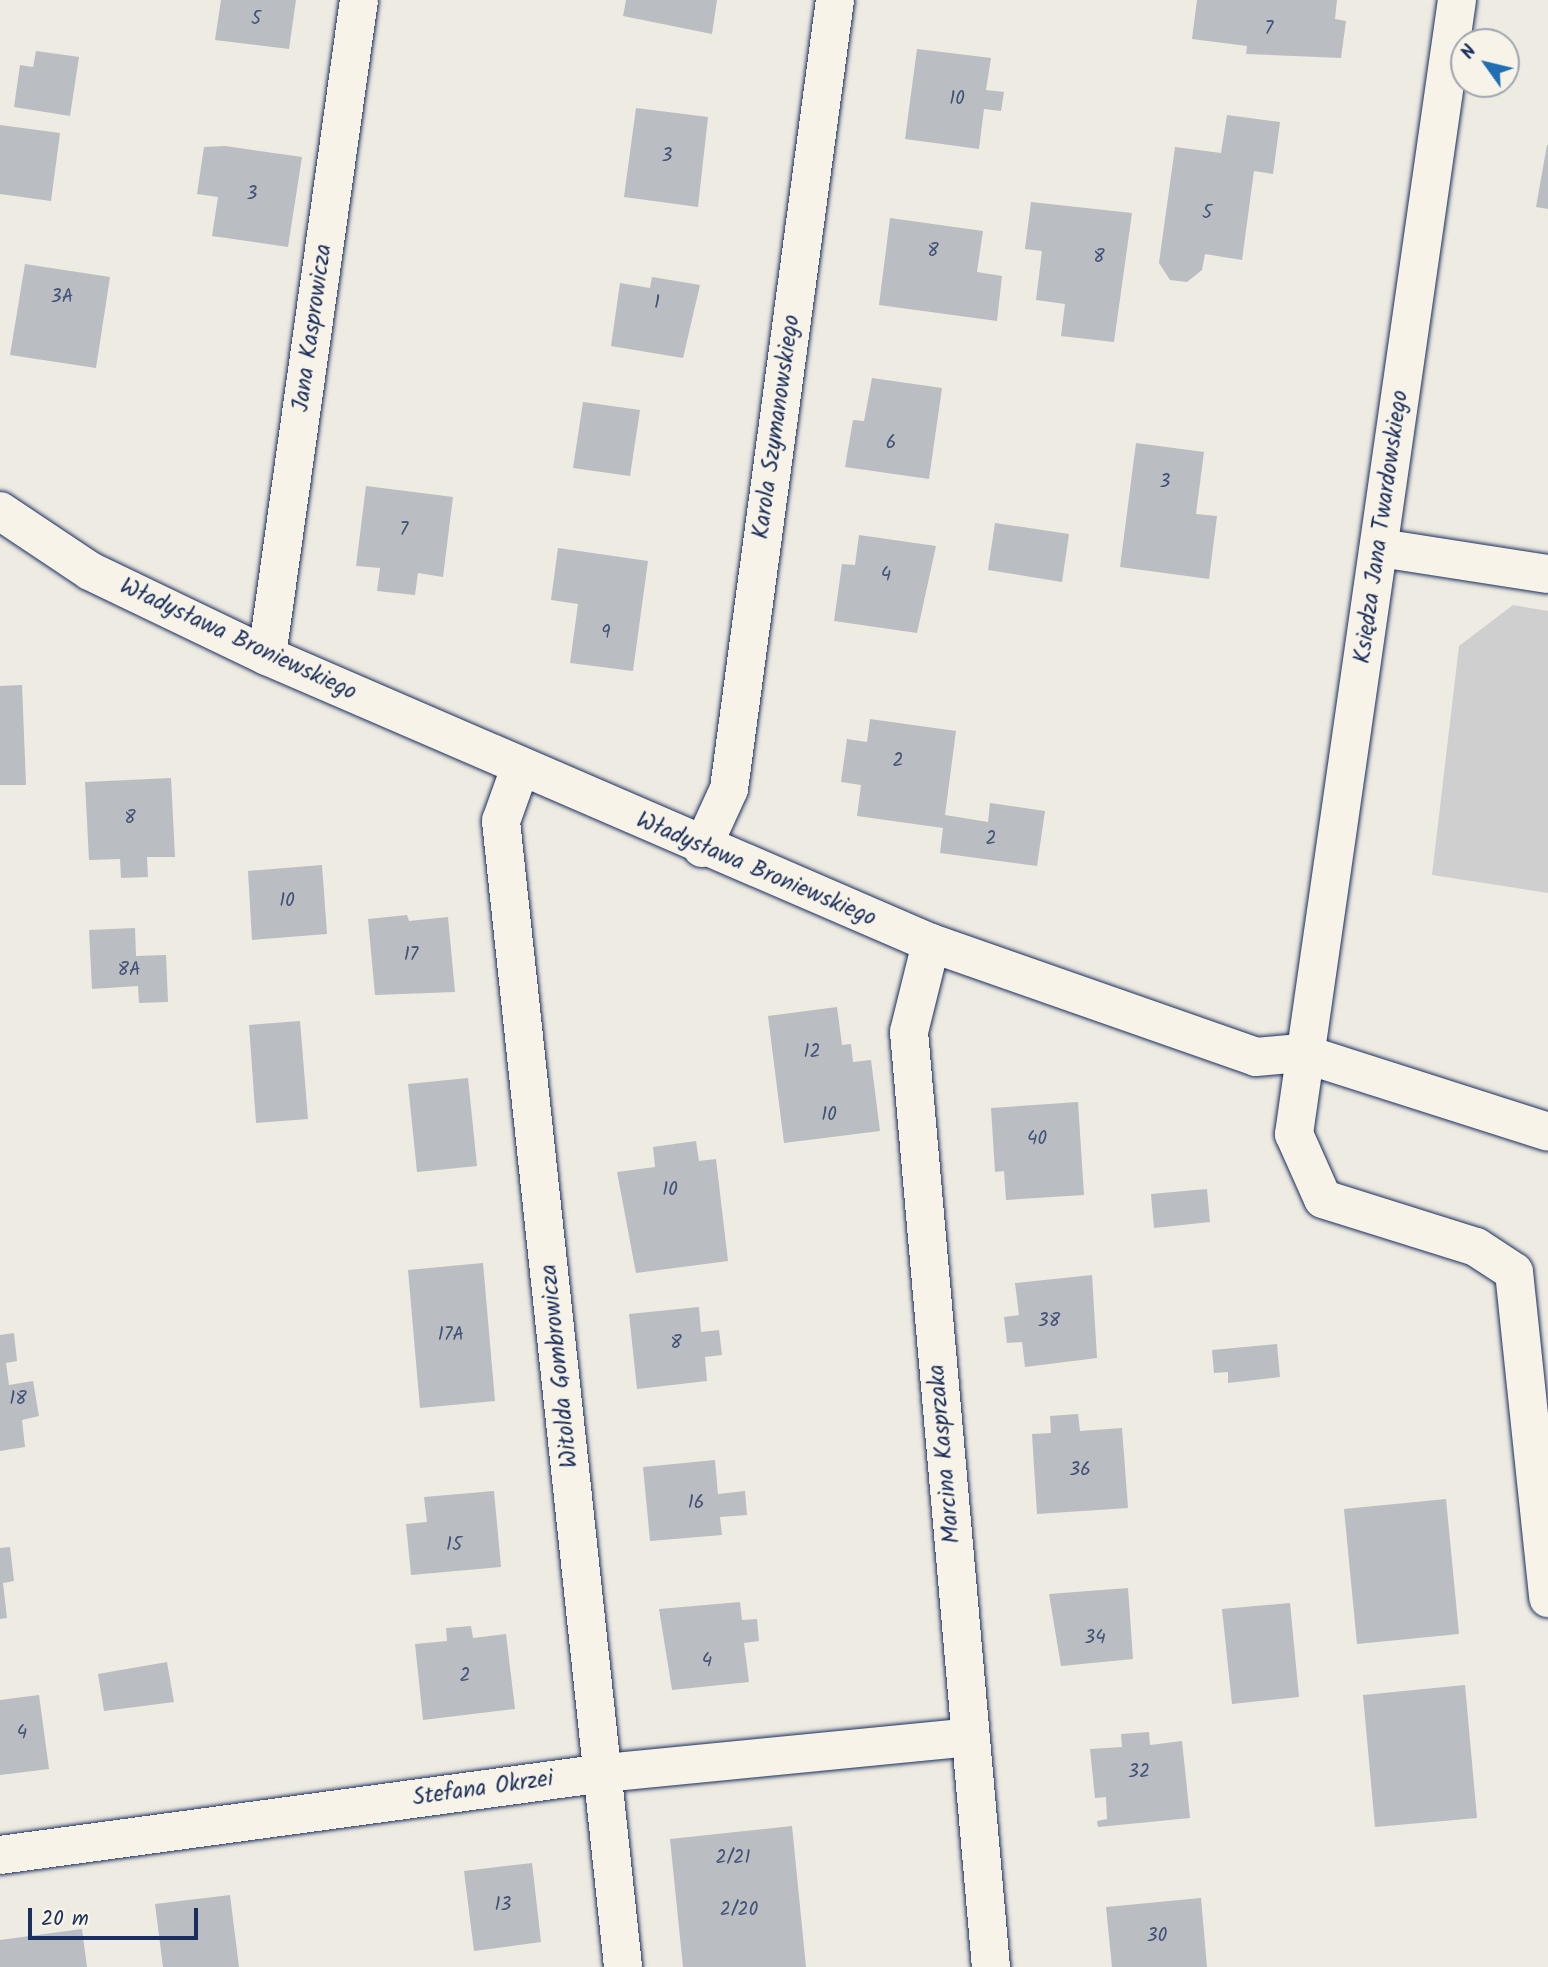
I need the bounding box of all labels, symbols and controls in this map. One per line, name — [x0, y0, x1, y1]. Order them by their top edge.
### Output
house number: 5 — [251, 9, 261, 31]
house number: 7 — [1265, 19, 1273, 41]
north arrow — [1450, 28, 1520, 98]
text: N — [1453, 39, 1485, 66]
house number: 10 — [949, 89, 965, 111]
house number: 3 — [662, 146, 672, 168]
house number: 3 — [247, 184, 257, 206]
house number: 5 — [1202, 203, 1212, 225]
house number: 8 — [927, 241, 939, 263]
street label: Jana Kasprowicza — [288, 242, 338, 414]
house number: 8 — [1093, 247, 1105, 269]
house number: 3A — [51, 287, 73, 309]
house number: 1 — [654, 293, 660, 315]
street label: Karola Szymanowskiego — [748, 313, 806, 541]
street label: Księdza Jana Twardowskiego — [1349, 389, 1415, 665]
house number: 6 — [886, 433, 896, 455]
house number: 3 — [1160, 472, 1170, 494]
house number: 7 — [400, 520, 408, 542]
house number: 4 — [881, 565, 891, 587]
street label: Władysława Broniewskiego — [115, 573, 361, 707]
house number: 9 — [601, 623, 611, 645]
house number: 2 — [892, 751, 904, 773]
street label: Władysława Broniewskiego — [632, 807, 880, 933]
house number: 8 — [124, 808, 136, 830]
house number: 2 — [985, 829, 997, 851]
house number: 10 — [279, 891, 295, 913]
house number: 17 — [404, 945, 418, 967]
house number: 8A — [118, 960, 140, 982]
house number: 12 — [803, 1042, 821, 1064]
house number: 10 — [821, 1105, 837, 1127]
house number: 40 — [1027, 1129, 1047, 1151]
house number: 10 — [662, 1180, 678, 1202]
street label: Witolda Gombrowicza — [536, 1263, 584, 1469]
house number: 38 — [1038, 1311, 1060, 1333]
house number: 17A — [438, 1325, 464, 1347]
house number: 8 — [670, 1333, 682, 1355]
street label: Marcina Kasprzaka — [923, 1363, 967, 1545]
house number: 18 — [9, 1389, 27, 1411]
house number: 36 — [1069, 1460, 1091, 1482]
house number: 16 — [688, 1493, 704, 1515]
house number: 15 — [446, 1535, 462, 1557]
house number: 34 — [1084, 1628, 1106, 1650]
house number: 4 — [702, 1651, 712, 1673]
house number: 2 — [459, 1666, 471, 1688]
house number: 4 — [17, 1723, 27, 1745]
house number: 32 — [1128, 1762, 1150, 1784]
street label: Stefana Okrzei — [411, 1765, 555, 1813]
house number: 2/21 — [716, 1848, 750, 1870]
scale bar — [32, 1894, 201, 1938]
house number: 13 — [495, 1895, 511, 1917]
house number: 2/20 — [720, 1900, 758, 1922]
text: 20 m — [41, 1903, 89, 1936]
house number: 30 — [1147, 1926, 1167, 1948]

